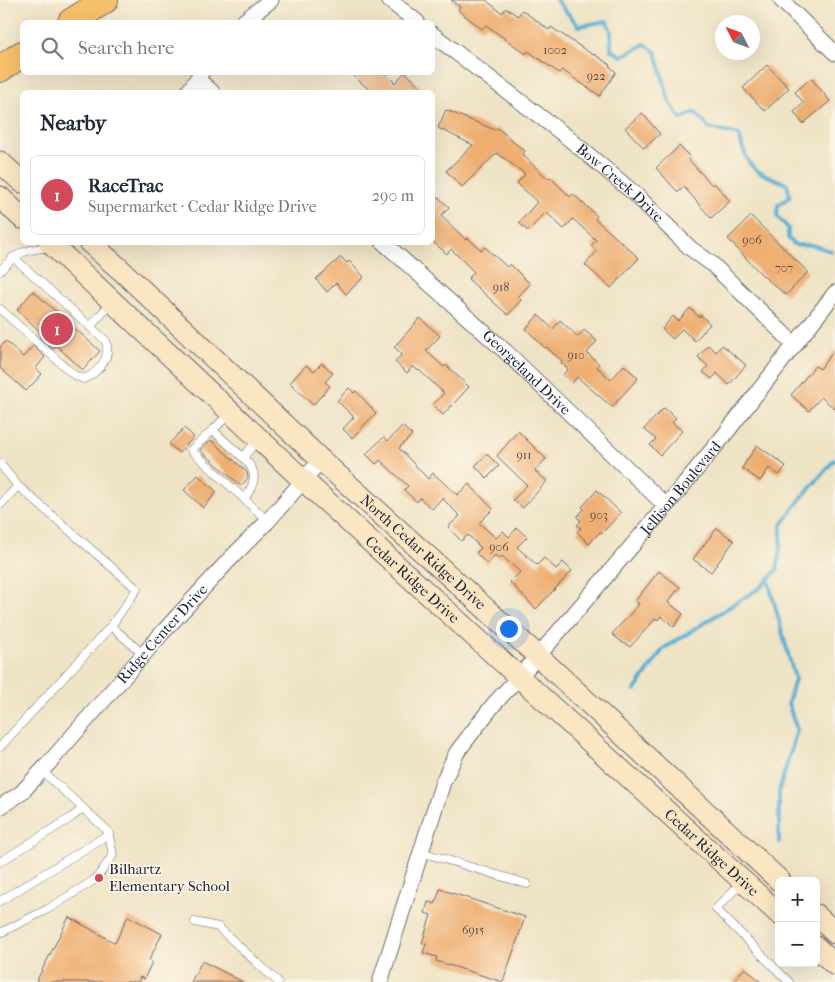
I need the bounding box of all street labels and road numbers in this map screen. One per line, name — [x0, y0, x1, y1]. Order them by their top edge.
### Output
street label: Bow Creek Drive — [573, 140, 668, 226]
street label: Georgeland Drive — [479, 326, 575, 419]
street label: Jellison Boulevard — [636, 437, 725, 539]
street label: North Cedar Ridge Drive — [356, 491, 490, 613]
street label: Cedar Ridge Drive — [362, 532, 464, 626]
street label: Ridge Center Drive — [113, 580, 212, 687]
street label: Cedar Ridge Drive — [661, 805, 763, 900]

